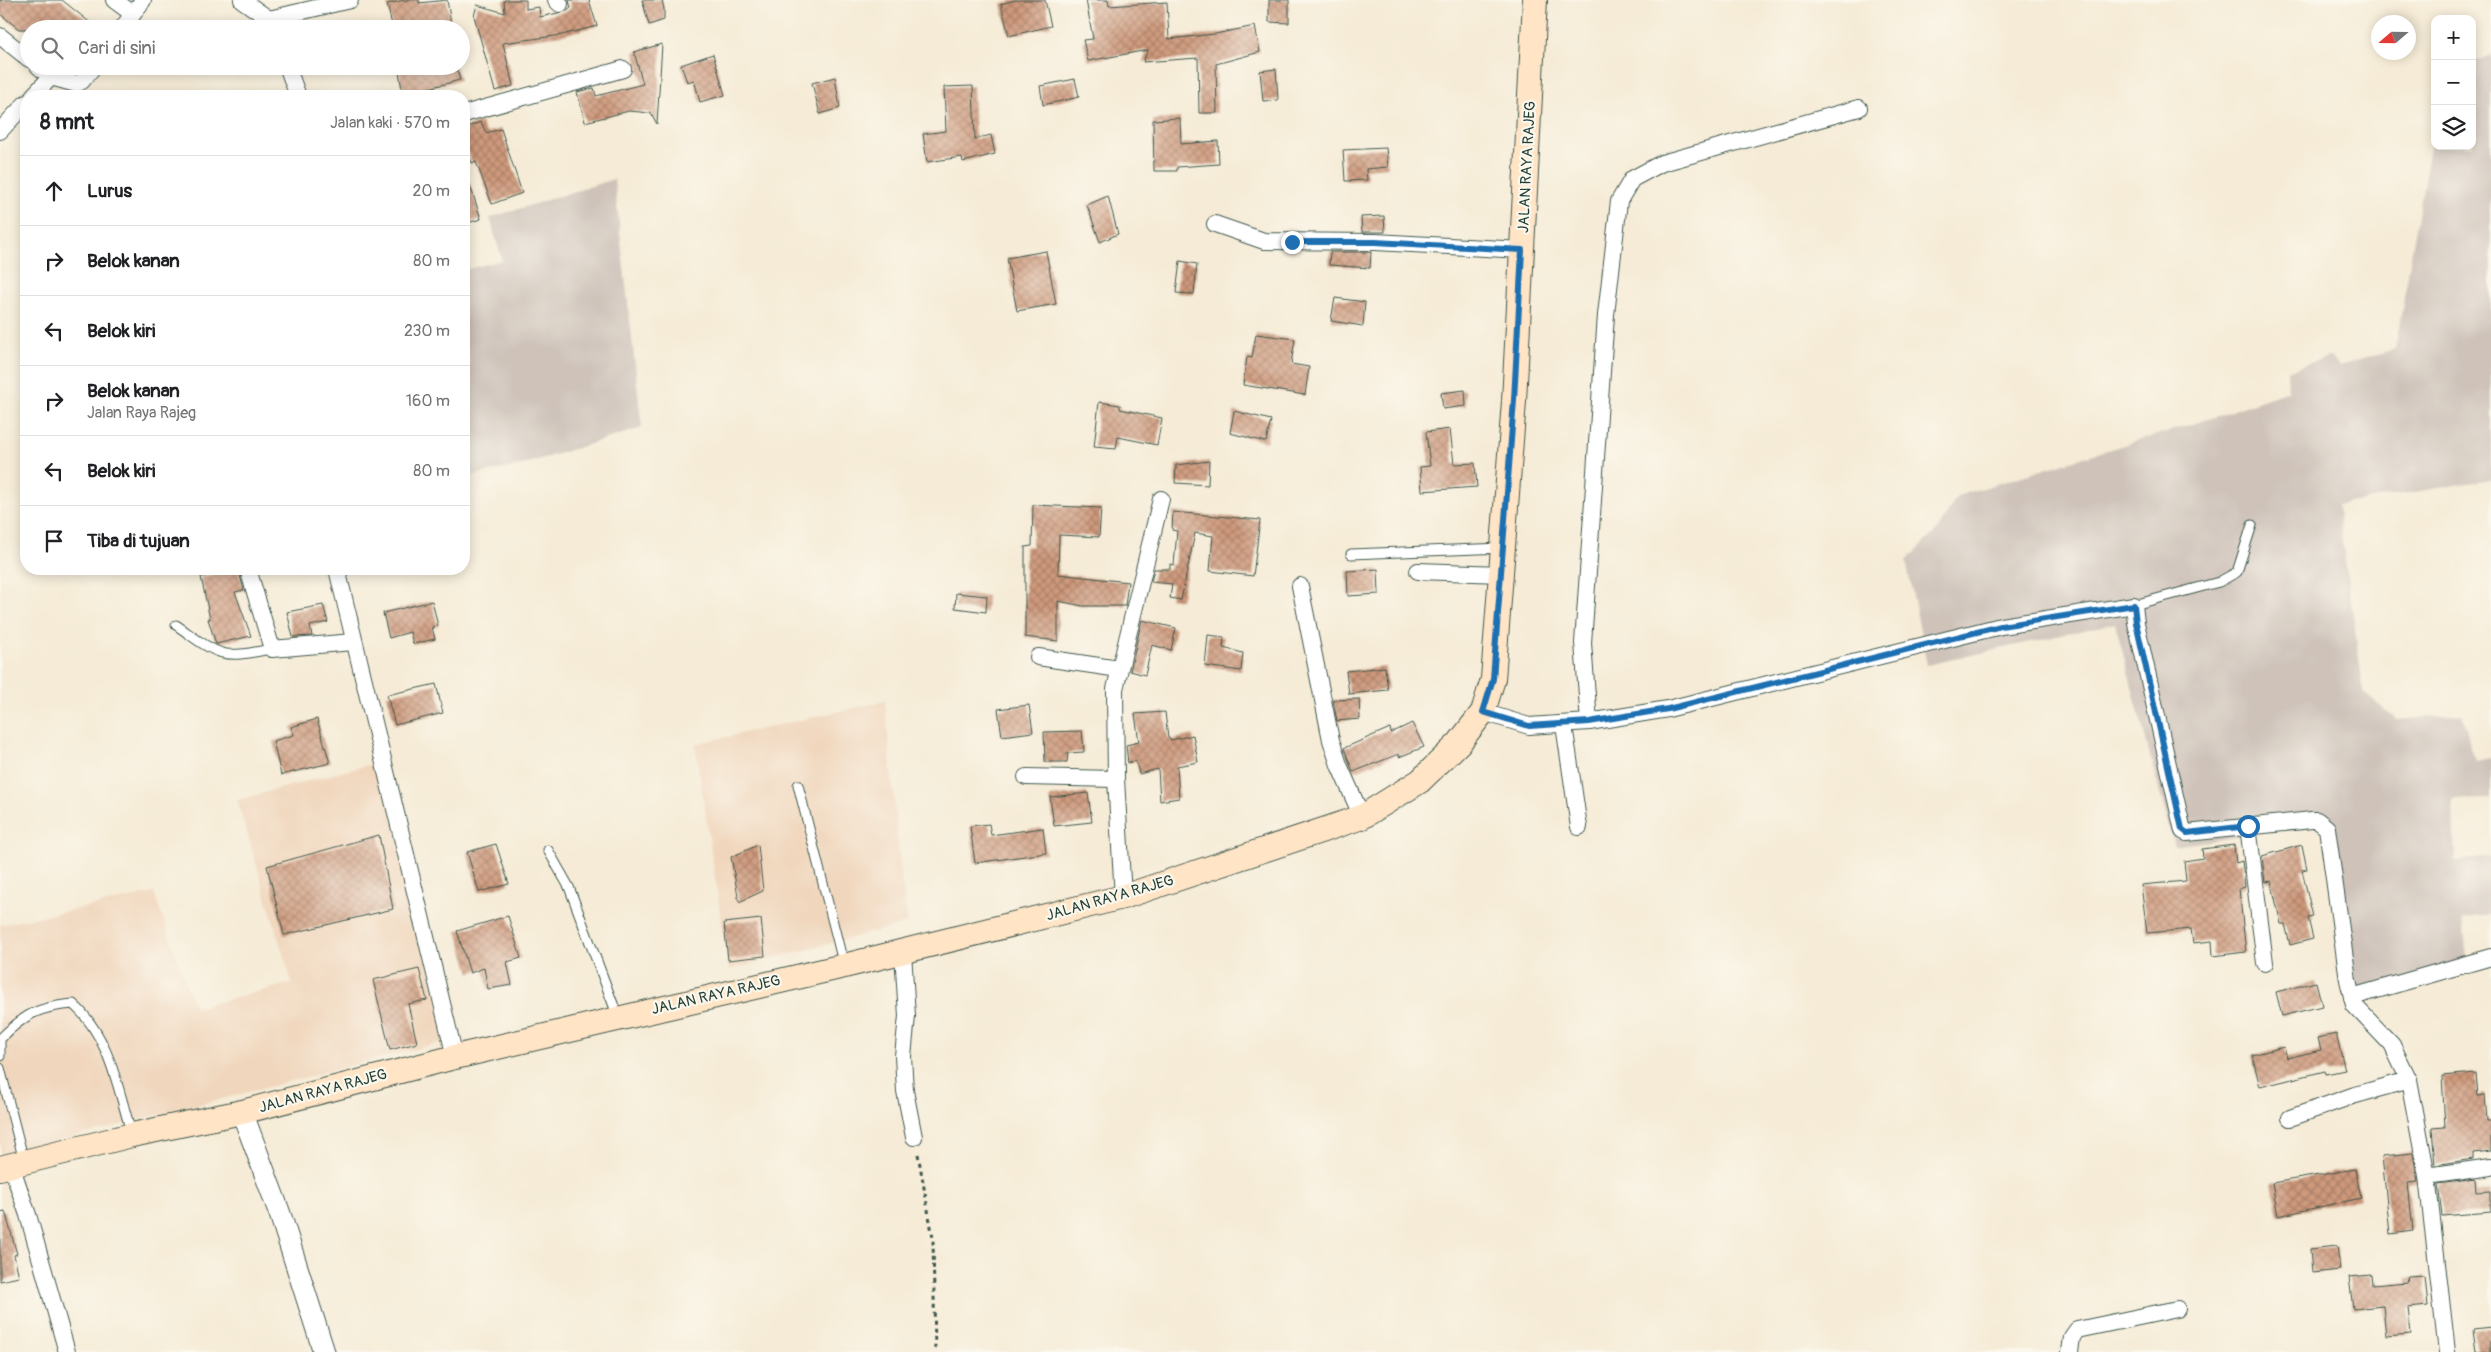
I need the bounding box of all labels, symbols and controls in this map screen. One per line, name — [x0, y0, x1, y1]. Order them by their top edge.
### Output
north arrow — [2371, 15, 2416, 60]
map controls — [2431, 15, 2476, 150]
button: + — [2431, 15, 2476, 60]
search box — [20, 20, 470, 75]
icon: search — [38, 34, 66, 62]
text: Cari di sini — [78, 36, 155, 60]
button: − — [2431, 60, 2476, 105]
street label: JALAN RAYA RAJEG — [1514, 101, 1540, 233]
button: layers — [2431, 105, 2476, 150]
text: 8 mnt — [40, 109, 94, 136]
text: Jalan kaki · 570 m — [330, 113, 450, 133]
icon: ahead — [40, 177, 68, 205]
text: Lurus — [87, 179, 132, 203]
text: 20 m — [412, 181, 450, 201]
route end — [1281, 231, 1304, 254]
icon: right — [40, 247, 68, 275]
text: Belok kanan — [87, 249, 180, 273]
text: 80 m — [413, 251, 450, 271]
icon: left — [40, 317, 68, 345]
text: Belok kiri — [87, 319, 155, 343]
text: 230 m — [404, 321, 450, 341]
text: Belok kanan — [87, 379, 180, 403]
icon: right — [40, 387, 68, 415]
text: 160 m — [406, 391, 450, 411]
text: Jalan Raya Rajeg — [87, 403, 196, 423]
icon: left — [40, 457, 68, 485]
text: Belok kiri — [87, 459, 155, 483]
text: 80 m — [413, 461, 450, 481]
icon: arrive — [40, 527, 68, 555]
text: Tiba di tujuan — [87, 529, 190, 553]
route start — [2237, 815, 2260, 838]
street label: JALAN RAYA RAJEG — [1044, 871, 1176, 925]
street label: JALAN RAYA RAJEG — [650, 971, 782, 1019]
street label: JALAN RAYA RAJEG — [257, 1065, 389, 1117]

